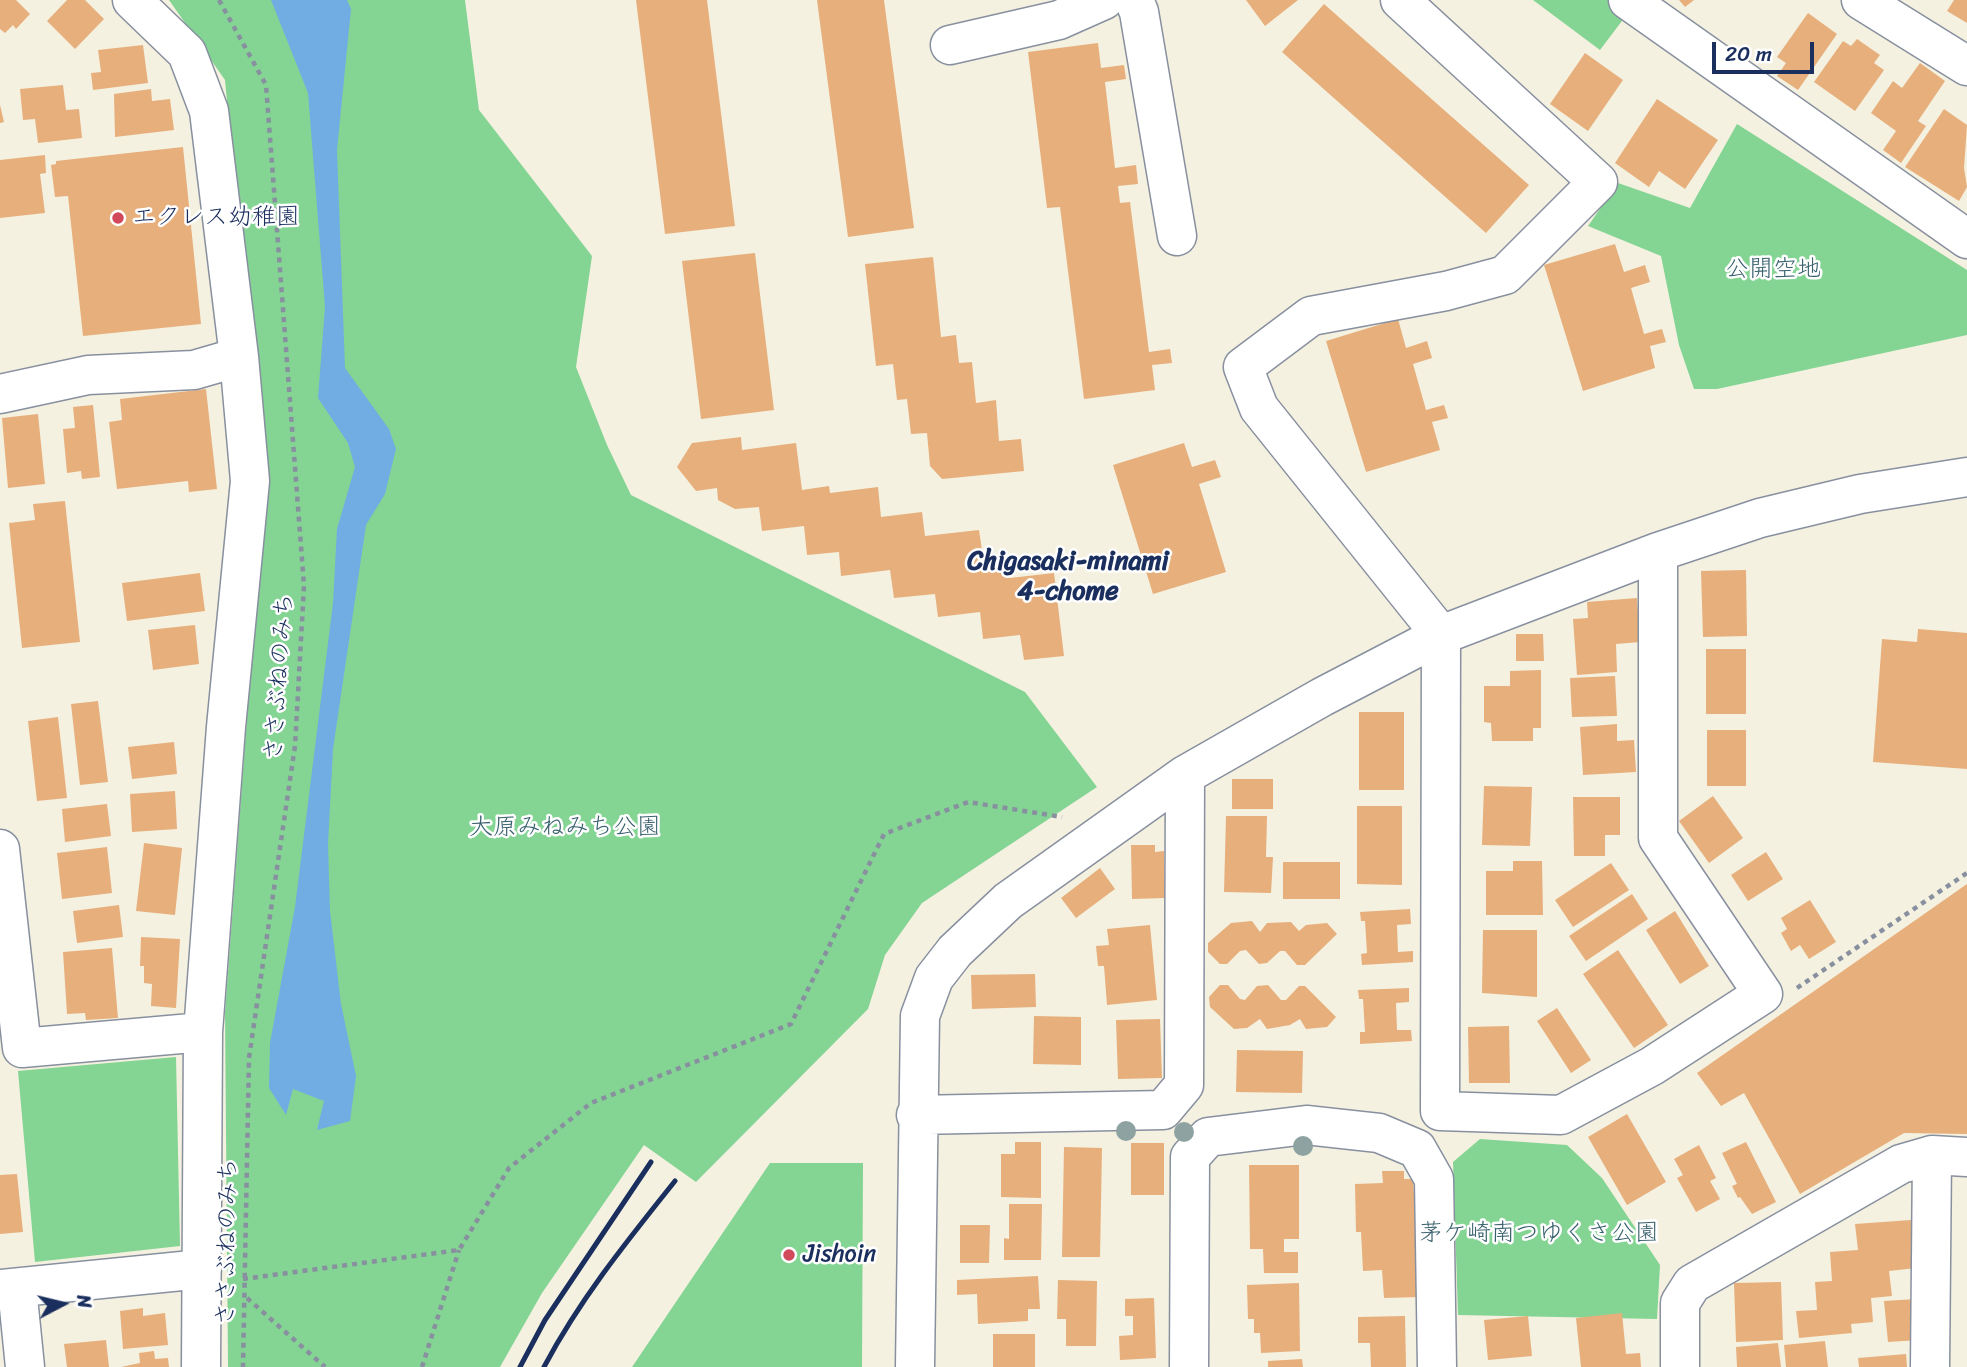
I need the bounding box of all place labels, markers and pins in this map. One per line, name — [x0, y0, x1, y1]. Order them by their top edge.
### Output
place label: エクレス幼稚園 — [132, 204, 300, 232]
marker: エクレス幼稚園 — [110, 210, 126, 226]
place label: Jishoin — [803, 1241, 876, 1269]
marker: Jishoin — [781, 1247, 797, 1263]

